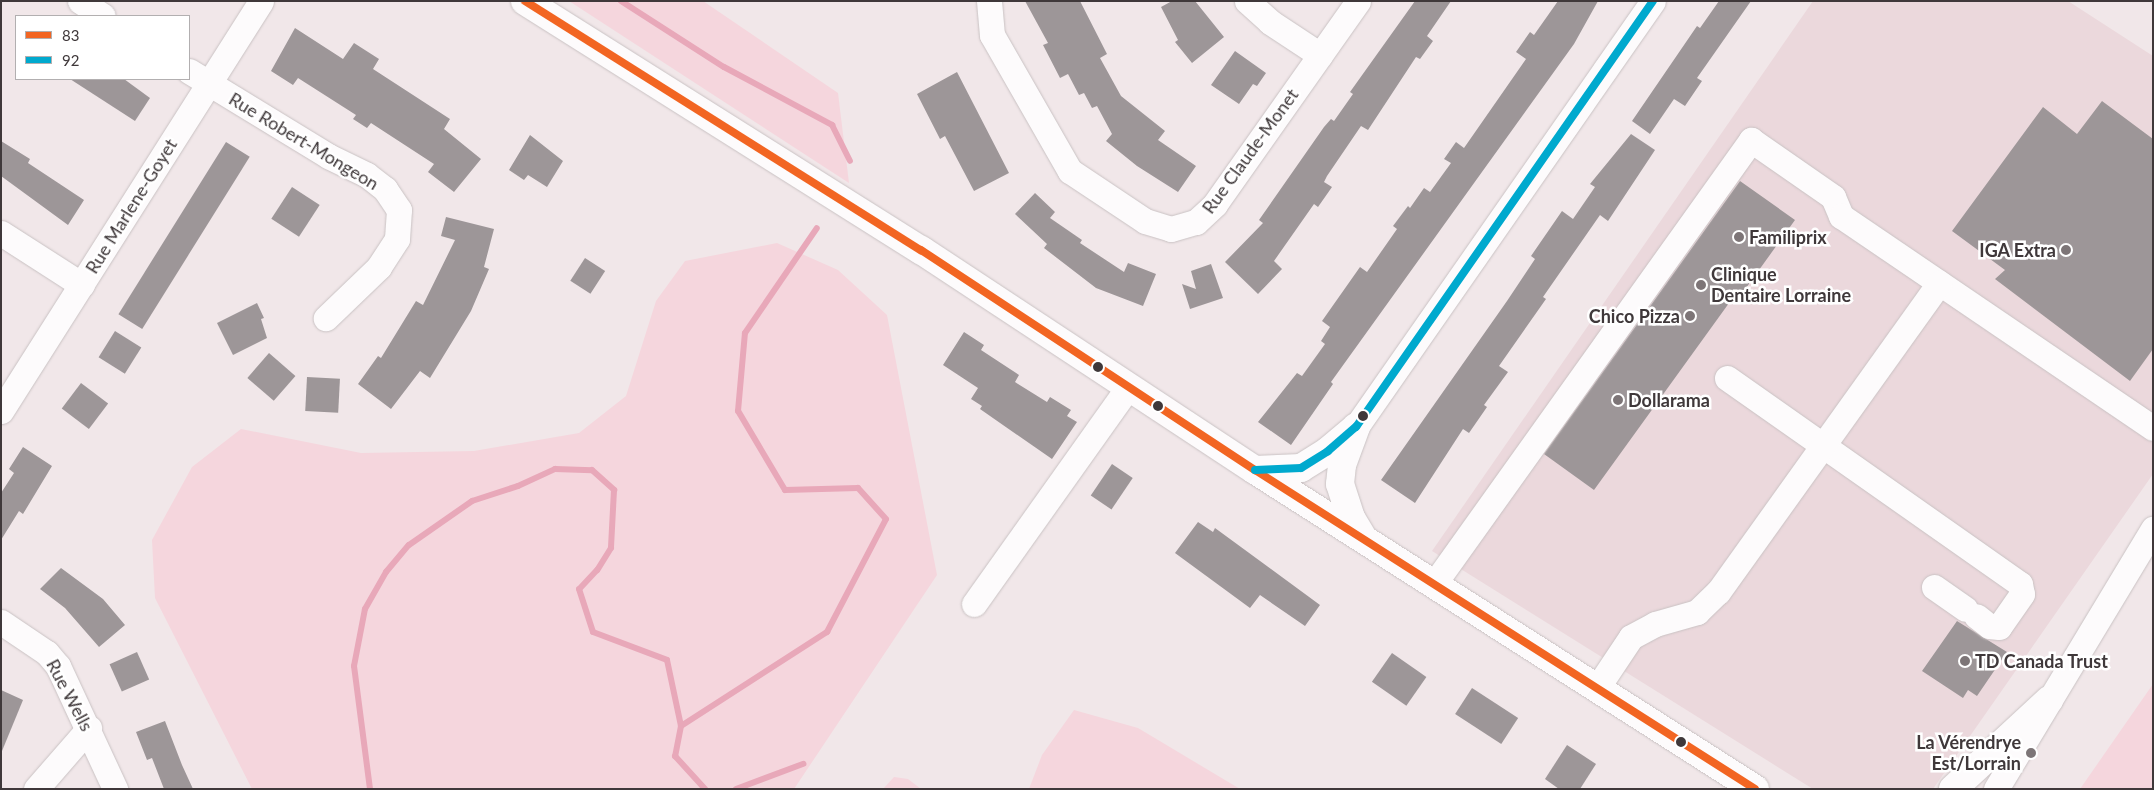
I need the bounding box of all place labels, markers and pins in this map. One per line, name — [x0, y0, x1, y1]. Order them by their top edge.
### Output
place label: Familiprix — [1749, 226, 1827, 248]
marker: Familiprix — [1733, 231, 1745, 243]
place label: IGA Extra — [1979, 239, 2056, 261]
marker: IGA Extra — [2060, 244, 2072, 256]
place label: Clinique Dentaire Lorraine — [1711, 264, 1851, 306]
marker: Clinique Dentaire Lorraine — [1695, 279, 1707, 291]
place label: Chico Pizza — [1589, 305, 1680, 327]
marker: Chico Pizza — [1684, 310, 1696, 322]
unlabelled marker — [1093, 362, 1103, 372]
place label: Dollarama — [1628, 389, 1710, 411]
marker: Dollarama — [1612, 394, 1624, 406]
unlabelled marker — [1153, 401, 1163, 411]
unlabelled marker — [1358, 411, 1368, 421]
place label: TD Canada Trust — [1975, 650, 2108, 672]
marker: TD Canada Trust — [1959, 655, 1971, 667]
place label: La Vérendrye Est/Lorrain — [1915, 732, 2021, 774]
unlabelled marker — [1676, 737, 1686, 747]
marker: La Vérendrye Est/Lorrain — [2025, 747, 2037, 759]

